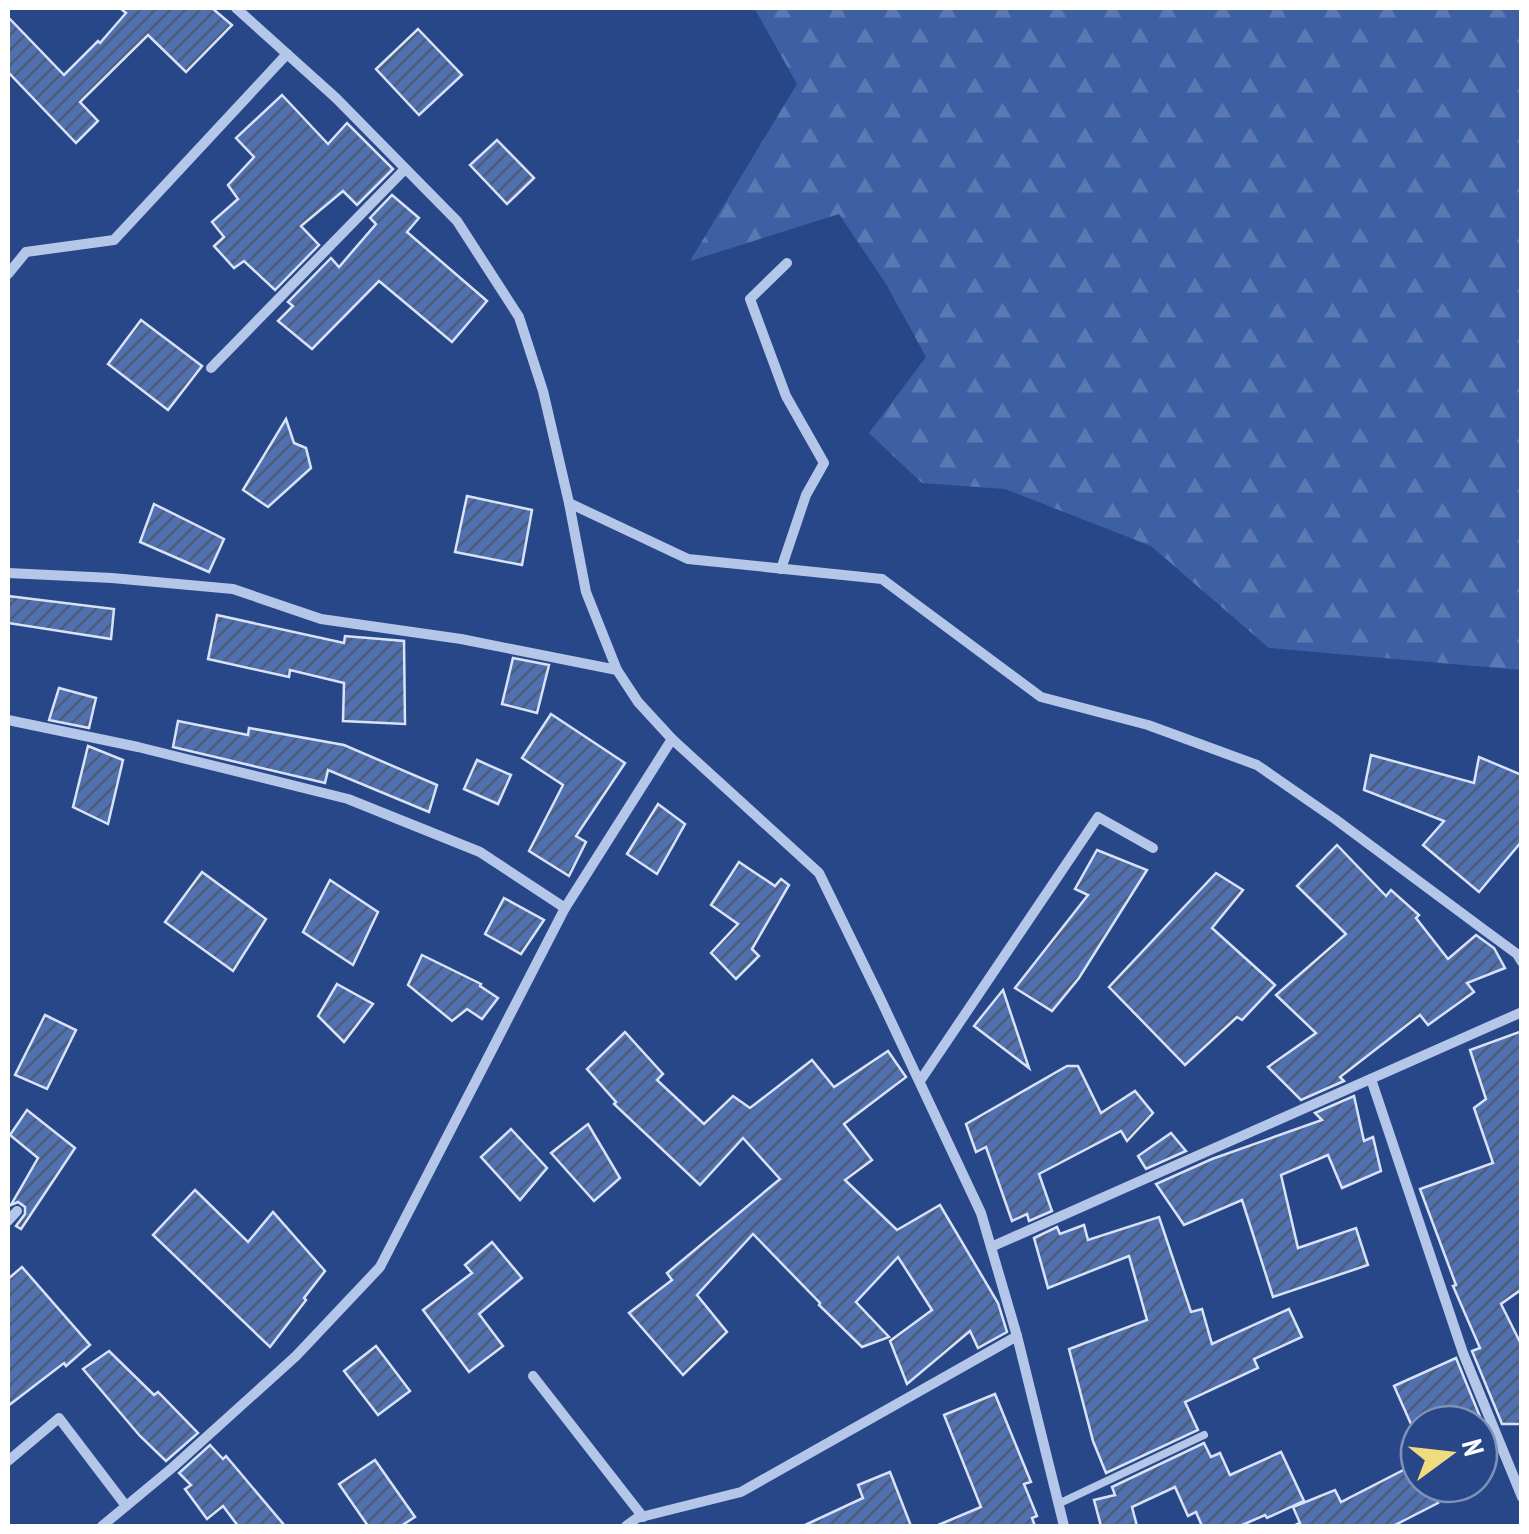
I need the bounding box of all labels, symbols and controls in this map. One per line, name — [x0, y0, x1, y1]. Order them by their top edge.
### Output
north arrow — [1399, 1404, 1499, 1504]
text: N — [1454, 1435, 1493, 1459]

